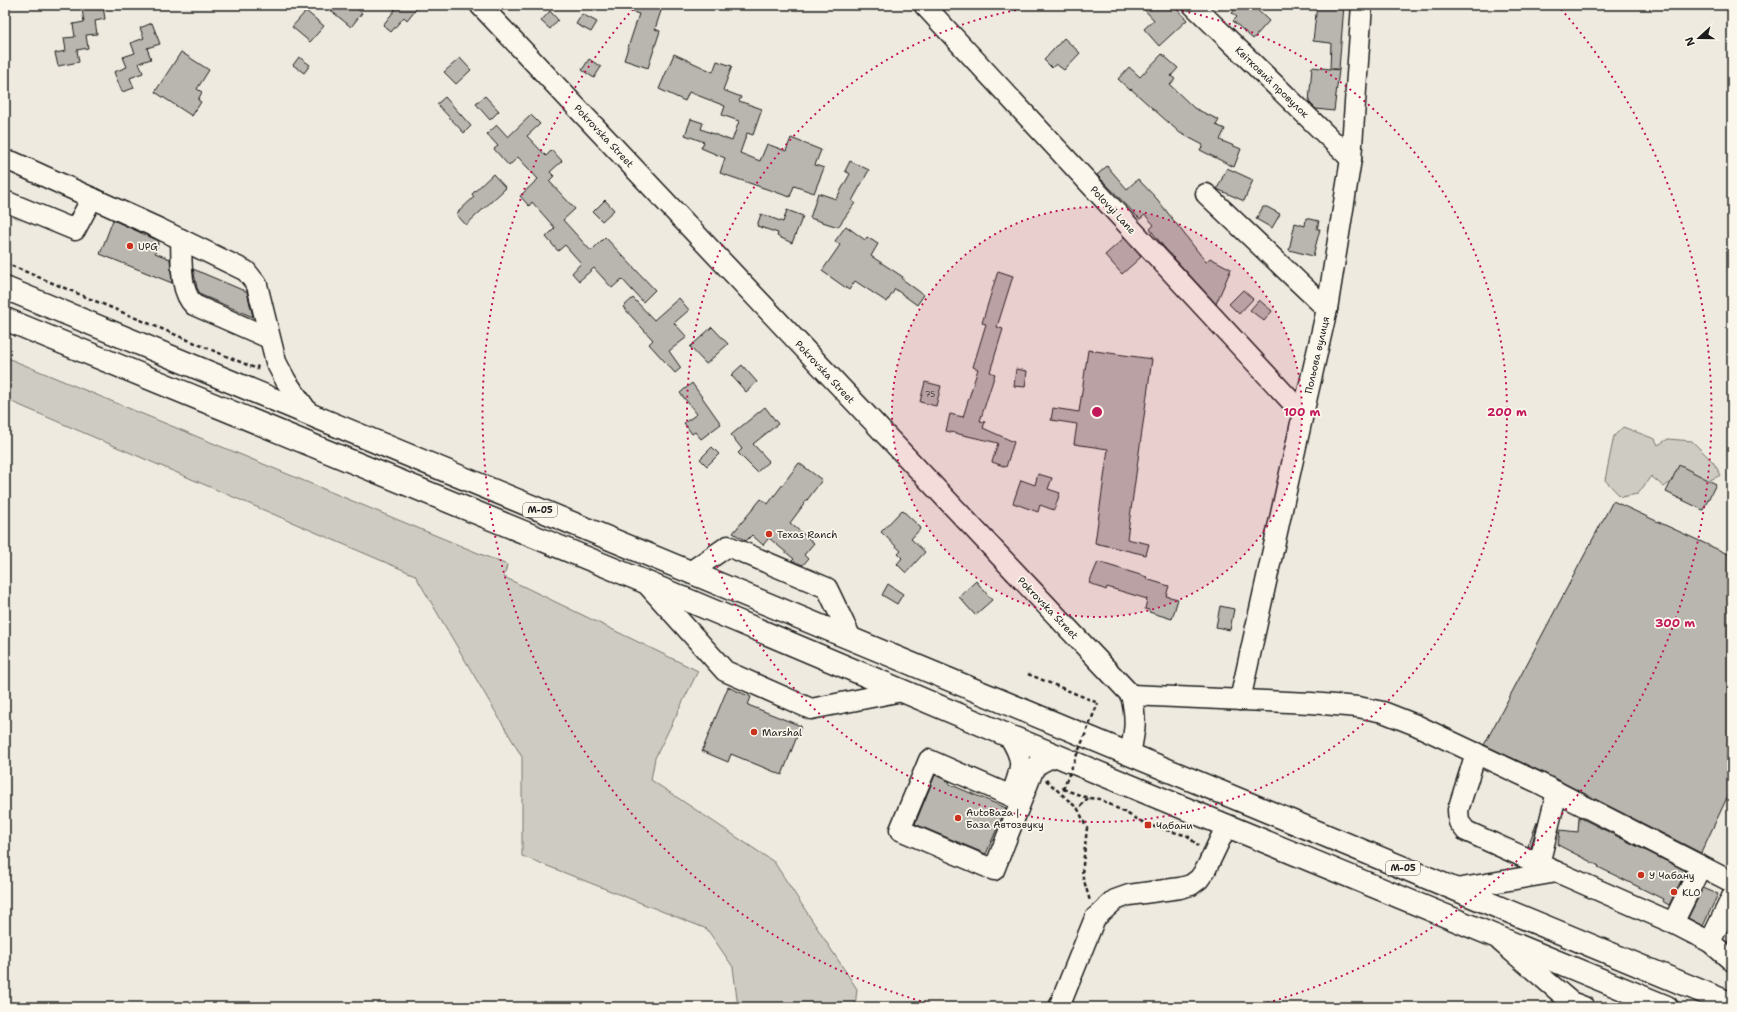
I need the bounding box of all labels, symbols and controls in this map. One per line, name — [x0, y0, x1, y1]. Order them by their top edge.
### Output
north arrow — [1679, 18, 1719, 58]
text: N — [1681, 34, 1699, 48]
street label: Квітковий провулок — [1232, 43, 1312, 121]
street label: Pokrovska Street — [571, 102, 637, 170]
street label: Polovyi Lane — [1087, 183, 1139, 237]
place label: UPG — [138, 240, 158, 253]
marker: UPG — [125, 241, 135, 251]
street label: Польова вулиця — [1302, 315, 1332, 395]
street label: Pokrovska Street — [792, 338, 858, 406]
house number: 75 — [925, 389, 935, 400]
text: 100 m — [1284, 404, 1321, 420]
text: 200 m — [1487, 404, 1527, 420]
centre of rings — [1090, 405, 1104, 419]
road number: М-05 — [523, 503, 557, 517]
place label: Texas Ranch — [777, 528, 837, 541]
marker: Texas Ranch — [764, 529, 774, 539]
street label: Pokrovska Street — [1015, 574, 1081, 642]
text: 300 m — [1655, 615, 1695, 631]
place label: Marshal — [762, 726, 802, 739]
marker: Marshal — [749, 727, 759, 737]
place label: AutoBaza | База Автозвуку — [966, 806, 1044, 831]
marker: AutoBaza | База Автозвуку — [953, 813, 963, 823]
place label: Чабани — [1156, 819, 1193, 832]
marker: Чабани — [1143, 820, 1153, 830]
road number: М-05 — [1386, 861, 1420, 875]
place label: У Чабану — [1649, 869, 1695, 882]
marker: У Чабану — [1636, 870, 1646, 880]
place label: KLO — [1682, 886, 1701, 899]
marker: KLO — [1669, 887, 1679, 897]

